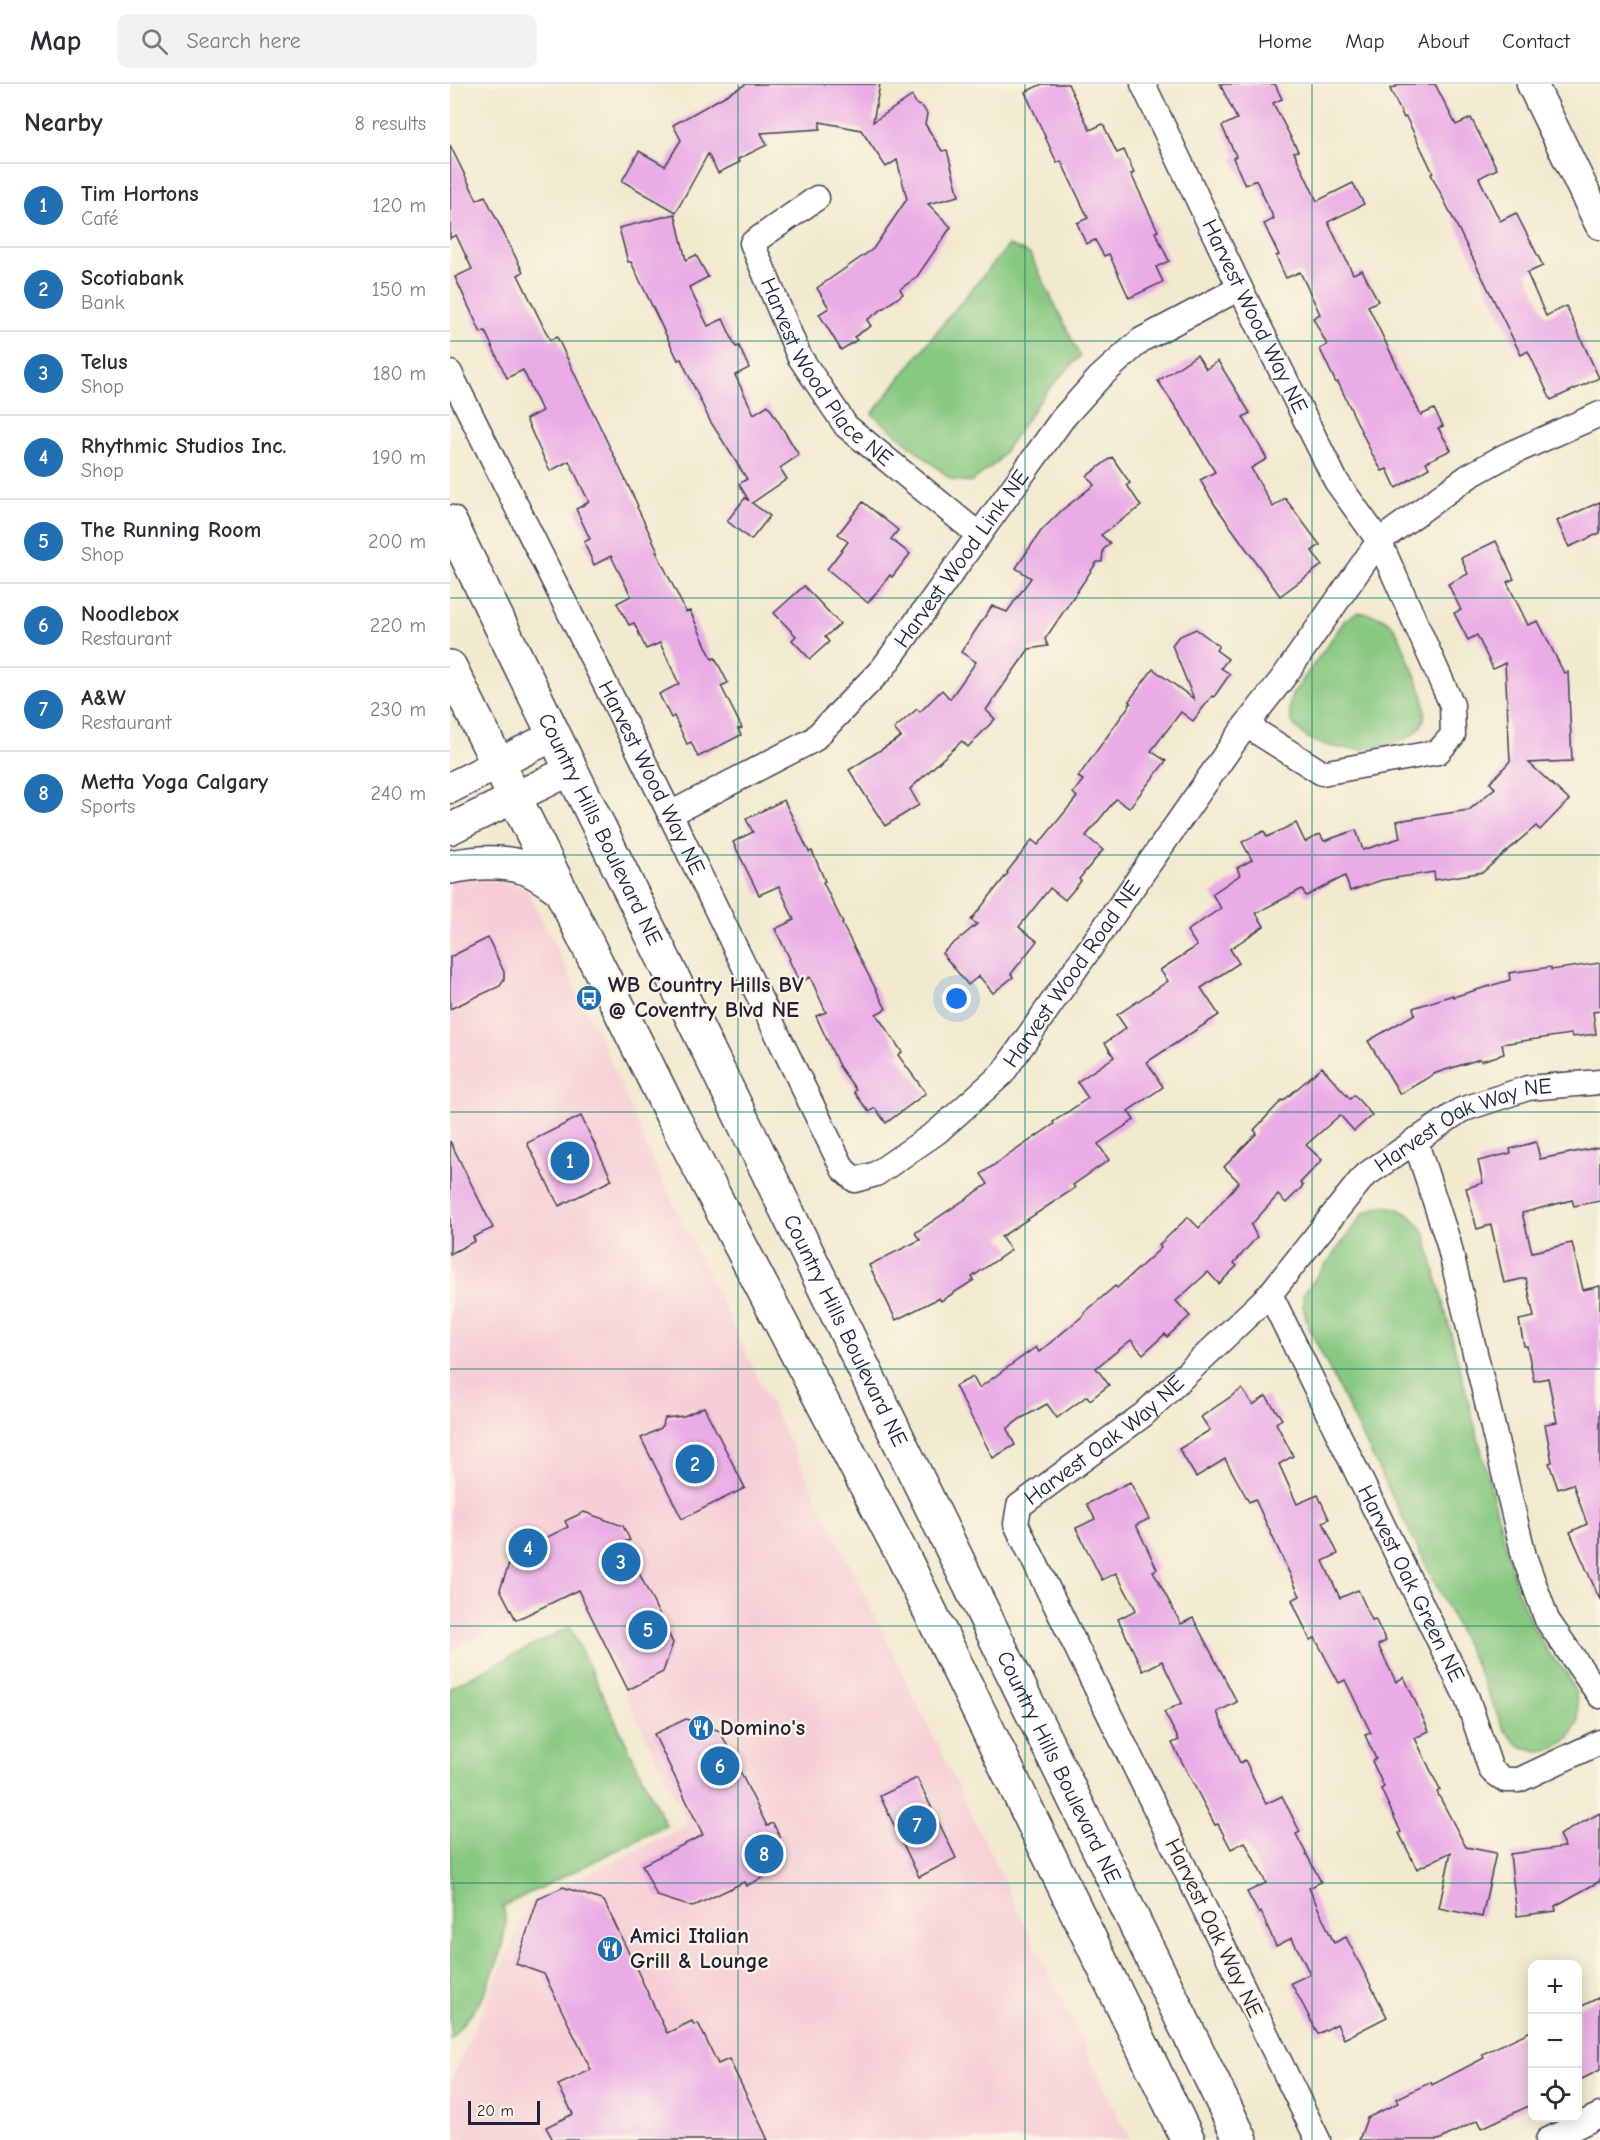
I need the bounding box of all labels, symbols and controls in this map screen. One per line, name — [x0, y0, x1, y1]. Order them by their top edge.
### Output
search box — [117, 14, 537, 68]
text: Map — [30, 25, 81, 57]
icon: search — [138, 25, 171, 58]
text: Search here — [186, 28, 301, 54]
text: Home — [1258, 29, 1312, 53]
text: Map — [1345, 29, 1385, 53]
text: About — [1418, 29, 1469, 53]
text: Contact — [1502, 29, 1570, 53]
text: Nearby — [24, 108, 103, 138]
text: 8 results — [354, 112, 426, 135]
text: Tim Hortons — [81, 181, 199, 207]
text: 1 — [40, 194, 47, 217]
text: 120 m — [372, 194, 426, 217]
text: Café — [81, 207, 119, 230]
street label: Harvest Wood Way NE — [1196, 215, 1313, 418]
text: Scotiabank — [81, 265, 184, 291]
street label: Harvest Wood Place NE — [755, 274, 898, 472]
text: 2 — [39, 278, 48, 301]
text: 150 m — [372, 278, 426, 301]
text: Bank — [81, 291, 124, 314]
text: Telus — [81, 349, 128, 375]
text: 3 — [39, 362, 48, 385]
text: 180 m — [372, 362, 426, 385]
text: Shop — [81, 375, 124, 398]
text: Rhythmic Studios Inc. — [81, 433, 287, 459]
text: 4 — [39, 446, 48, 469]
text: 190 m — [372, 446, 426, 469]
text: Shop — [81, 459, 124, 482]
street label: Harvest Wood Link NE — [889, 465, 1034, 653]
text: The Running Room — [81, 517, 261, 543]
text: 5 — [38, 530, 49, 553]
text: 200 m — [368, 530, 426, 553]
text: Shop — [81, 543, 124, 566]
text: Noodlebox — [81, 601, 179, 627]
text: 6 — [38, 614, 49, 637]
text: 220 m — [370, 614, 426, 637]
text: Restaurant — [81, 627, 171, 650]
street label: Harvest Wood Way NE — [593, 676, 710, 879]
text: A&W — [81, 685, 126, 711]
text: 7 — [39, 698, 48, 721]
text: 230 m — [370, 698, 426, 721]
street label: Country Hills Boulevard NE — [532, 709, 668, 950]
text: Restaurant — [81, 711, 171, 734]
text: Metta Yoga Calgary — [81, 769, 268, 795]
text: 8 — [38, 782, 49, 805]
text: 240 m — [371, 782, 426, 805]
text: Sports — [81, 795, 135, 818]
street label: Harvest Wood Road NE — [998, 876, 1146, 1072]
place label: WB Country Hills BV @ Coventry Blvd NE — [608, 972, 804, 1023]
bus stop icon: WB Country Hills BV @ Coventry Blvd NE — [574, 983, 604, 1013]
your location — [942, 984, 971, 1013]
street label: Harvest Oak Way NE — [1370, 1073, 1553, 1178]
pin: 1 — [550, 1138, 590, 1184]
street label: Country Hills Boulevard NE — [778, 1210, 913, 1451]
street label: Harvest Oak Way NE — [1019, 1370, 1190, 1511]
pin: 2 — [676, 1442, 714, 1486]
street label: Harvest Oak Green NE — [1352, 1481, 1470, 1686]
pin: 4 — [508, 1526, 548, 1570]
pin: 3 — [602, 1540, 640, 1584]
pin: 5 — [628, 1608, 668, 1652]
street label: Country Hills Boulevard NE — [991, 1647, 1126, 1888]
restaurant icon: Domino's — [686, 1713, 716, 1743]
place label: Domino's — [720, 1715, 805, 1741]
pin: 6 — [700, 1744, 740, 1788]
pin: 7 — [898, 1802, 936, 1848]
pin: 8 — [744, 1832, 784, 1876]
street label: Harvest Oak Way NE — [1159, 1834, 1269, 2022]
place label: Amici Italian Grill & Lounge — [630, 1923, 769, 1974]
restaurant icon: Amici Italian Grill & Lounge — [595, 1934, 625, 1964]
map controls — [1528, 1960, 1582, 2122]
button: + — [1528, 1960, 1582, 2014]
button: − — [1528, 2014, 1582, 2068]
button: locate — [1528, 2068, 1582, 2122]
scale bar — [468, 2098, 540, 2126]
text: 20 m — [477, 2102, 514, 2120]

